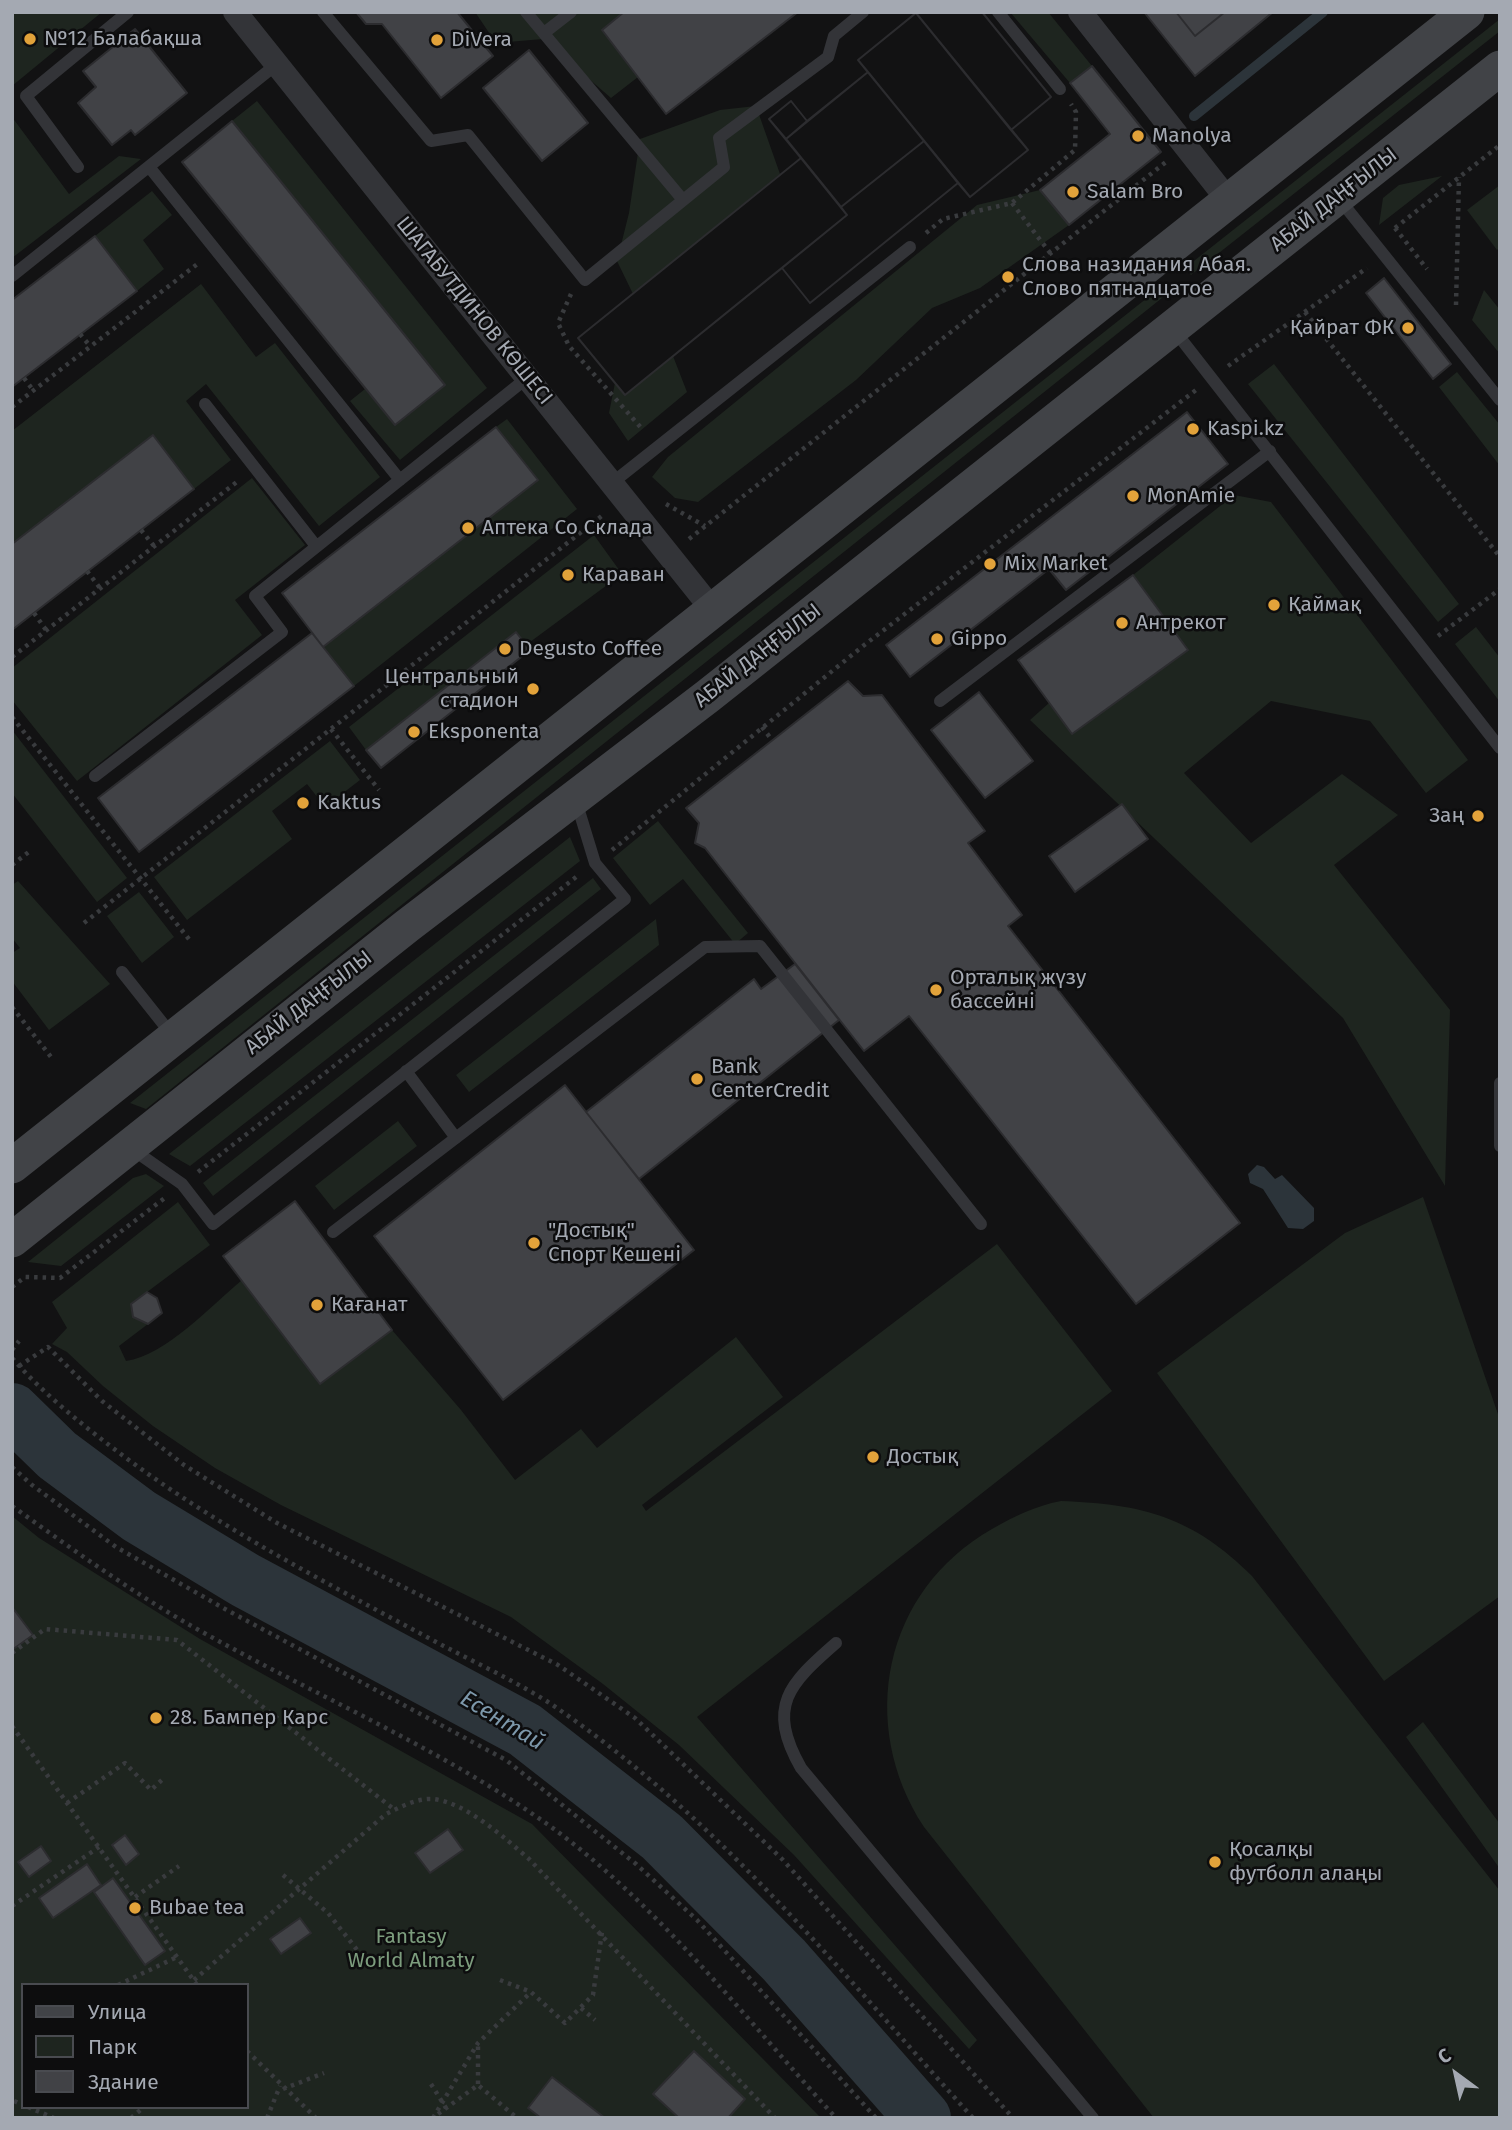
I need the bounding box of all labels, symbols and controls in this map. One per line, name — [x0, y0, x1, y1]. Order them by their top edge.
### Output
place label: №12 Балабақша — [44, 26, 202, 52]
place label: DiVera — [451, 27, 512, 53]
marker: №12 Балабақша — [22, 31, 38, 47]
marker: DiVera — [429, 32, 445, 48]
place label: Manolya — [1152, 123, 1232, 149]
marker: Manolya — [1130, 128, 1146, 144]
street label: АБАЙ ДАҢҒЫЛЫ — [1266, 143, 1402, 257]
place label: Salam Bro — [1087, 179, 1183, 205]
marker: Salam Bro — [1065, 184, 1081, 200]
street label: ШАГАБУТДИНОВ КӨШЕСІ — [390, 212, 558, 410]
place label: Слова назидания Абая. Слово пятнадцатое — [1022, 252, 1251, 302]
marker: Слова назидания Абая. Слово пятнадцатое — [1000, 269, 1016, 285]
place label: Қайрат ФК — [1290, 315, 1394, 341]
marker: Қайрат ФК — [1400, 320, 1416, 336]
place label: Kaspi.kz — [1207, 416, 1284, 442]
marker: Kaspi.kz — [1185, 421, 1201, 437]
place label: MonAmie — [1147, 483, 1235, 509]
marker: MonAmie — [1125, 488, 1141, 504]
place label: Аптека Со Склада — [482, 515, 653, 541]
marker: Аптека Со Склада — [460, 520, 476, 536]
place label: Mix Market — [1004, 551, 1107, 577]
marker: Mix Market — [982, 556, 998, 572]
place label: Караван — [582, 562, 665, 588]
marker: Караван — [560, 567, 576, 583]
place label: Қаймақ — [1288, 592, 1361, 618]
marker: Қаймақ — [1266, 597, 1282, 613]
street label: АБАЙ ДАҢҒЫЛЫ — [690, 599, 826, 713]
place label: Антрекот — [1136, 610, 1226, 636]
marker: Антрекот — [1114, 615, 1130, 631]
place label: Gippo — [951, 626, 1007, 652]
marker: Gippo — [929, 631, 945, 647]
place label: Degusto Coffee — [519, 636, 662, 662]
marker: Degusto Coffee — [497, 641, 513, 657]
place label: Центральный стадион — [385, 664, 519, 714]
marker: Центральный стадион — [525, 681, 541, 697]
place label: Eksponenta — [428, 719, 539, 745]
marker: Eksponenta — [406, 724, 422, 740]
place label: Kaktus — [317, 790, 381, 816]
marker: Kaktus — [295, 795, 311, 811]
place label: Заң — [1429, 803, 1464, 829]
marker: Заң — [1470, 808, 1486, 824]
street label: АБАЙ ДАҢҒЫЛЫ — [241, 946, 377, 1060]
place label: Орталық жүзу бассейні — [950, 965, 1086, 1015]
marker: Орталық жүзу бассейні — [928, 982, 944, 998]
place label: Bank CenterCredit — [711, 1054, 829, 1104]
marker: Bank CenterCredit — [689, 1071, 705, 1087]
place label: "Достық" Спорт Кешені — [548, 1218, 681, 1268]
marker: "Достық" Спорт Кешені — [526, 1235, 542, 1251]
place label: Кағанат — [331, 1292, 407, 1318]
marker: Кағанат — [309, 1297, 325, 1313]
place label: Достық — [887, 1444, 958, 1470]
marker: Достық — [865, 1449, 881, 1465]
water label: Есентай — [455, 1685, 549, 1757]
place label: 28. Бампер Карс — [170, 1705, 328, 1731]
marker: 28. Бампер Карс — [148, 1710, 164, 1726]
place label: Қосалқы футболл алаңы — [1229, 1837, 1382, 1887]
marker: Қосалқы футболл алаңы — [1207, 1854, 1223, 1870]
place label: Bubae tea — [149, 1895, 245, 1921]
marker: Bubae tea — [127, 1900, 143, 1916]
park label: Fantasy World Almaty — [347, 1924, 475, 1974]
legend — [21, 1983, 248, 2109]
text: Улица — [88, 1999, 147, 2025]
text: Парк — [88, 2034, 137, 2060]
north arrow — [1421, 2039, 1491, 2109]
text: С — [1433, 2043, 1455, 2069]
text: Здание — [88, 2069, 159, 2095]

